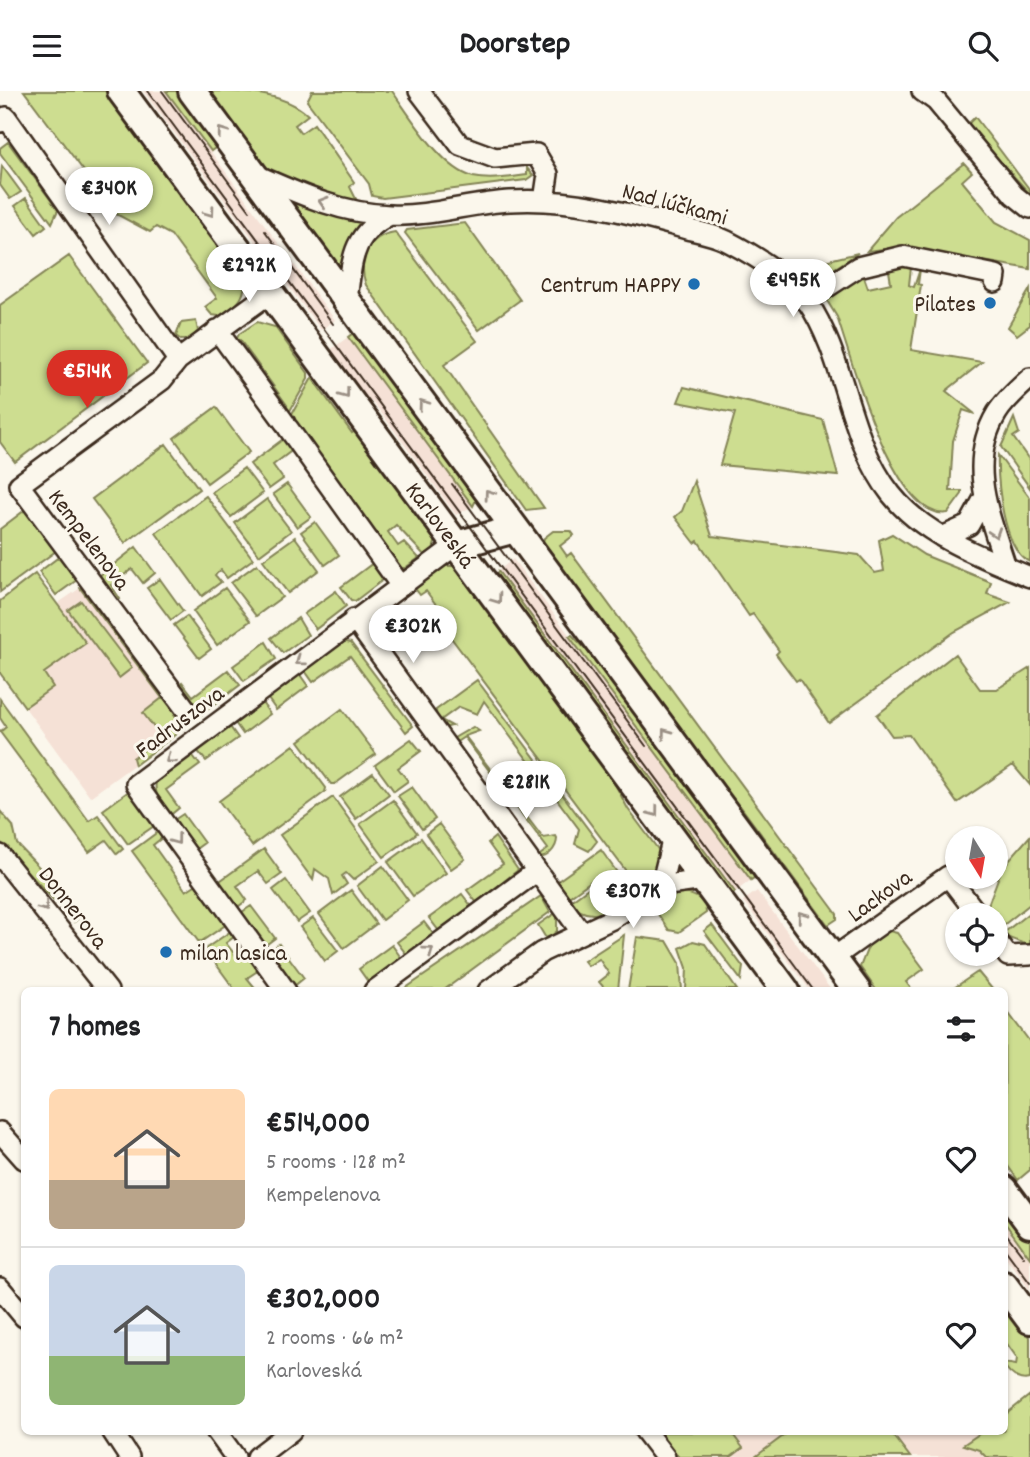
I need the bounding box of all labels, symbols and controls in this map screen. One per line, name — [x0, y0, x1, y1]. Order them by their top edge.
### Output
text: Doorstep — [460, 23, 570, 69]
icon: menu — [28, 27, 66, 65]
icon: search — [964, 27, 1002, 65]
one-way arrow — [218, 127, 231, 140]
pin: €340K — [60, 167, 158, 227]
text: €340K — [81, 173, 137, 206]
street label: Nad lúčkami — [618, 176, 731, 236]
one-way arrow — [317, 196, 329, 210]
one-way arrow — [202, 204, 214, 216]
pin: €292K — [200, 245, 298, 304]
text: €292K — [222, 250, 276, 283]
pin: €495K — [744, 259, 842, 319]
text: €495K — [766, 265, 820, 298]
place label: Centrum HAPPY — [540, 270, 681, 304]
marker: Centrum HAPPY — [686, 276, 702, 292]
place label: Pilates — [914, 289, 976, 323]
marker: Pilates — [982, 295, 998, 311]
pin: €514K — [38, 351, 136, 410]
text: €514K — [63, 356, 111, 389]
one-way arrow — [337, 387, 349, 399]
one-way arrow — [419, 399, 431, 412]
street label: Karloveská — [395, 476, 482, 577]
street label: Kempelenova — [38, 483, 137, 599]
one-way arrow — [485, 489, 498, 502]
one-way arrow — [987, 526, 1002, 538]
one-way arrow — [489, 592, 501, 604]
pin: €302K — [364, 605, 462, 665]
text: €302K — [385, 611, 441, 644]
one-way arrow — [296, 653, 308, 665]
street label: Fadruszova — [129, 678, 233, 768]
one-way arrow — [662, 728, 675, 741]
one-way arrow — [165, 750, 178, 763]
pin: €281K — [477, 761, 575, 821]
text: €281K — [502, 767, 550, 800]
one-way arrow — [646, 804, 658, 817]
north arrow — [945, 826, 1008, 889]
map controls — [945, 826, 1008, 966]
one-way arrow — [167, 832, 180, 845]
street label: Donnerova — [28, 860, 115, 958]
street label: Lackova — [841, 862, 921, 932]
pin: €307K — [584, 871, 682, 930]
text: €307K — [605, 876, 661, 909]
one-way arrow — [35, 899, 48, 911]
button: locate — [945, 903, 1008, 966]
one-way arrow — [797, 911, 810, 924]
place label: milan lasica — [180, 938, 288, 972]
marker: milan lasica — [158, 944, 174, 960]
one-way arrow — [421, 947, 434, 959]
text: 7 homes — [49, 1008, 141, 1051]
icon: filters — [942, 1010, 980, 1048]
text: €514,000 — [266, 1104, 370, 1147]
icon: home — [105, 1117, 189, 1201]
icon: heart — [942, 1140, 980, 1178]
text: 5 rooms · 128 m² — [266, 1147, 406, 1180]
text: Kempelenova — [266, 1180, 380, 1213]
text: €302,000 — [266, 1280, 380, 1323]
icon: home — [105, 1293, 189, 1377]
icon: heart — [942, 1316, 980, 1354]
text: 2 rooms · 66 m² — [266, 1323, 404, 1356]
text: Karloveská — [266, 1356, 362, 1389]

